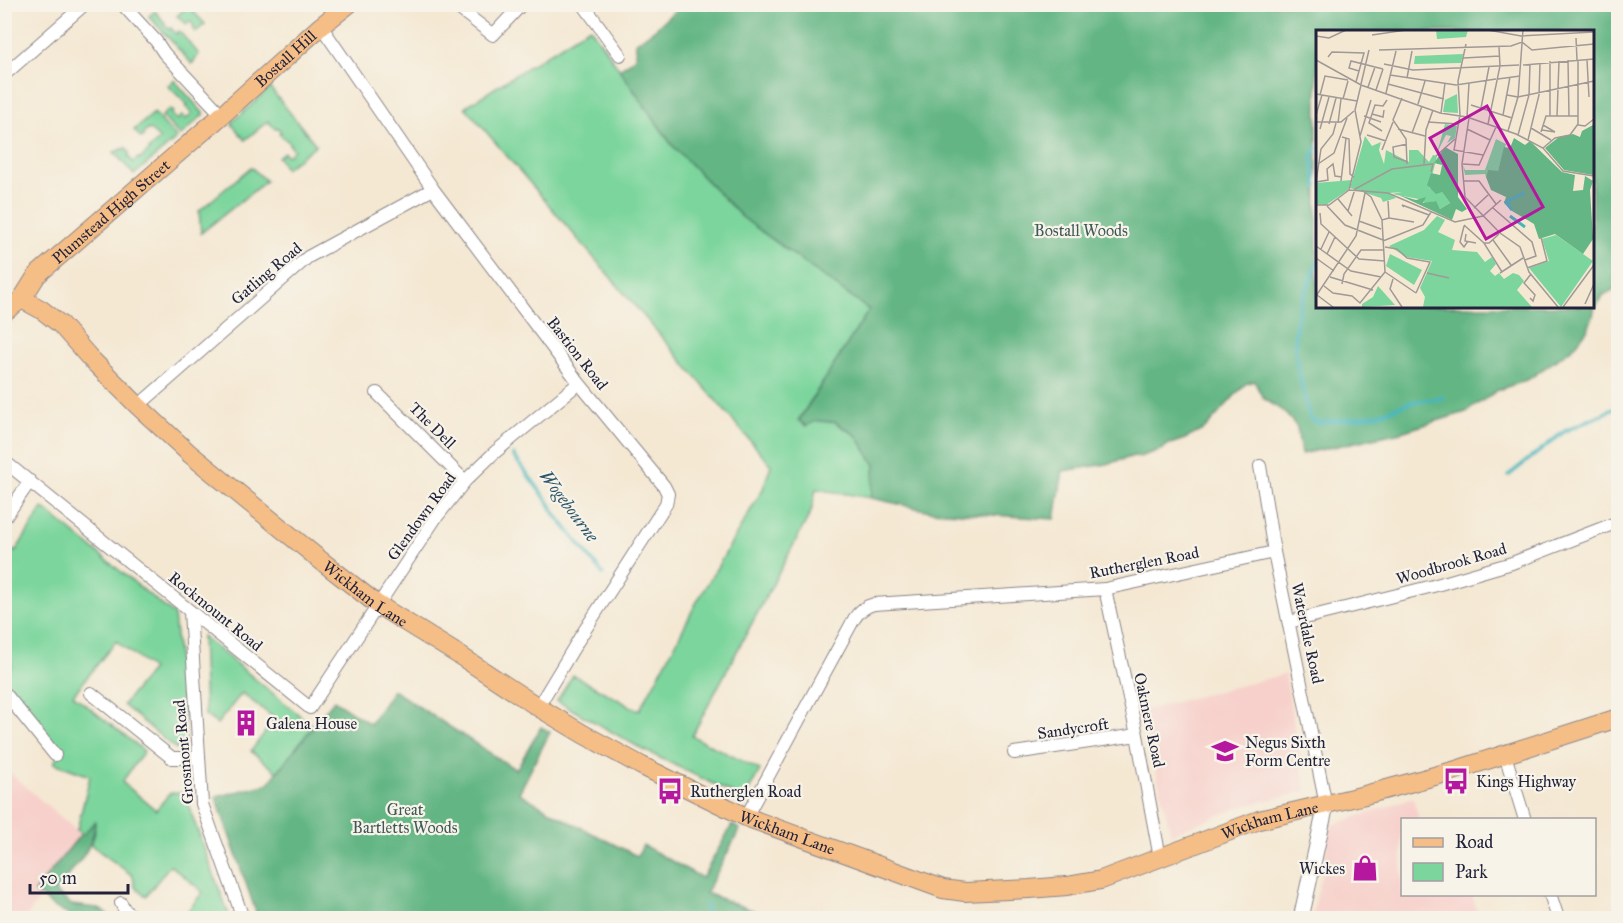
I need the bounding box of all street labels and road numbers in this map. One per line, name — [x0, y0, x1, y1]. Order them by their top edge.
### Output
street label: Bostall Hill — [251, 26, 321, 91]
street label: Plumstead High Street — [48, 155, 174, 268]
street label: Gatling Road — [227, 238, 306, 309]
street label: Bastion Road — [543, 313, 612, 394]
street label: The Dell — [405, 398, 460, 453]
street label: Glendown Road — [383, 469, 460, 564]
street label: Woodbrook Road — [1394, 539, 1508, 588]
street label: Rutherglen Road — [1088, 543, 1201, 583]
street label: Wickham Lane — [319, 557, 411, 631]
street label: Rockmount Road — [165, 568, 266, 655]
street label: Waterdale Road — [1288, 581, 1327, 685]
street label: Oakmere Road — [1130, 671, 1169, 769]
street label: Grosmont Road — [169, 699, 198, 805]
street label: Sandycroft — [1036, 714, 1110, 743]
street label: Wickham Lane — [1219, 797, 1320, 843]
street label: Wickham Lane — [737, 806, 838, 859]

